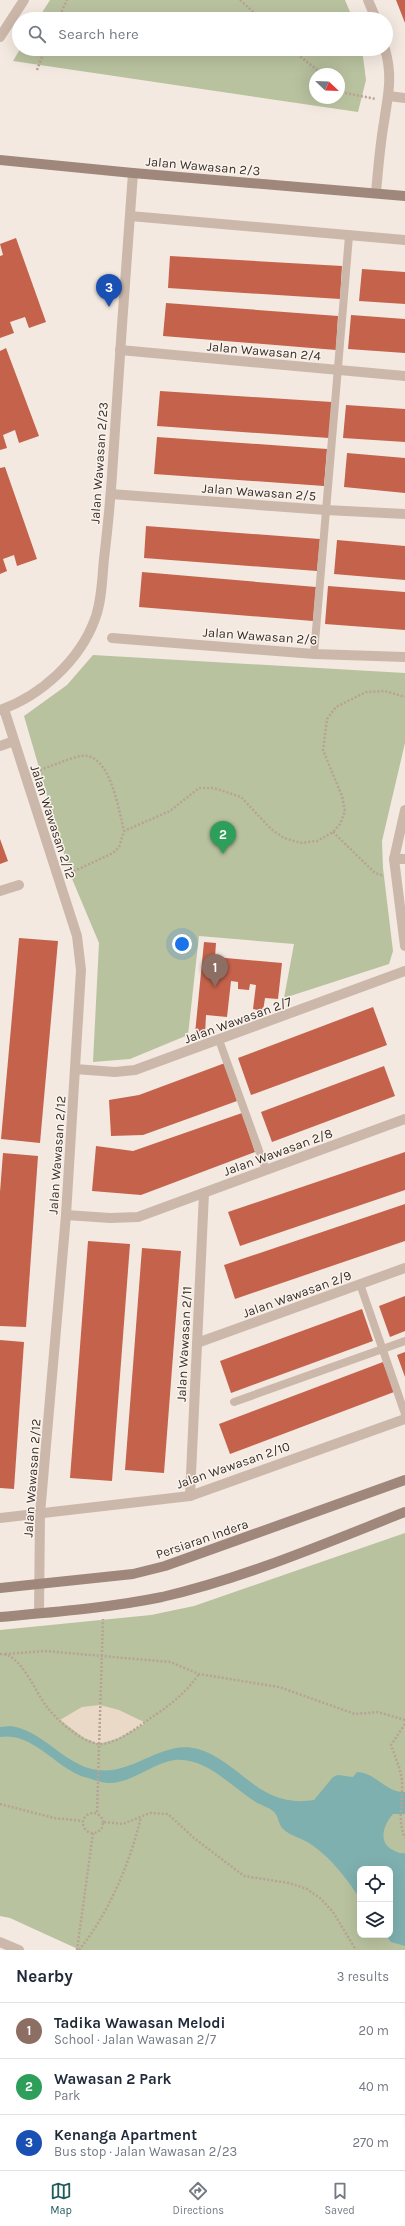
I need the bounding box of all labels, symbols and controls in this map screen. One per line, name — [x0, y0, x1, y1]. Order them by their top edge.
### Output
search box — [12, 12, 393, 56]
icon: search — [26, 23, 48, 45]
text: Search here — [58, 25, 139, 43]
north arrow — [309, 68, 345, 104]
street label: Jalan Wawasan 2/3 — [145, 154, 261, 178]
pin: 3 — [96, 274, 122, 307]
street label: Jalan Wawasan 2/4 — [206, 339, 322, 363]
street label: Jalan Wawasan 2/23 — [87, 401, 111, 525]
street label: Jalan Wawasan 2/5 — [201, 481, 317, 503]
street label: Jalan Wawasan 2/6 — [202, 625, 318, 647]
street label: Jalan Wawasan 2/12 — [27, 763, 79, 881]
pin: 2 — [210, 821, 236, 854]
your location — [172, 934, 192, 954]
pin: 1 — [202, 954, 228, 987]
street label: Jalan Wawasan 2/7 — [182, 994, 294, 1046]
street label: Jalan Wawasan 2/12 — [45, 1095, 69, 1215]
street label: Jalan Wawasan 2/8 — [221, 1125, 335, 1179]
street label: Jalan Wawasan 2/9 — [241, 1267, 353, 1321]
street label: Jalan Wawasan 2/11 — [173, 1286, 195, 1402]
street label: Jalan Wawasan 2/12 — [20, 1418, 44, 1538]
street label: Jalan Wawasan 2/10 — [174, 1438, 292, 1491]
street label: Persiaran Indera — [154, 1516, 250, 1562]
map controls — [357, 1866, 393, 1938]
button: locate — [357, 1866, 393, 1902]
button: layers — [357, 1902, 393, 1938]
text: Nearby — [16, 1966, 73, 1986]
text: 3 results — [337, 1969, 389, 1984]
text: Tadika Wawasan Melodi — [54, 2014, 226, 2032]
text: 1 — [27, 2023, 31, 2038]
text: 20 m — [359, 2023, 389, 2038]
text: School · Jalan Wawasan 2/7 — [54, 2032, 216, 2047]
text: Wawasan 2 Park — [54, 2070, 171, 2088]
text: 2 — [25, 2079, 33, 2094]
text: 40 m — [359, 2079, 389, 2094]
text: Park — [54, 2088, 80, 2103]
text: Kenanga Apartment — [54, 2126, 197, 2144]
text: 3 — [25, 2135, 33, 2150]
text: 270 m — [352, 2135, 389, 2150]
text: Bus stop · Jalan Wawasan 2/23 — [54, 2144, 237, 2159]
tab: Map — [50, 2180, 72, 2217]
tab: Directions — [172, 2180, 224, 2217]
tab: Saved — [324, 2180, 355, 2217]

